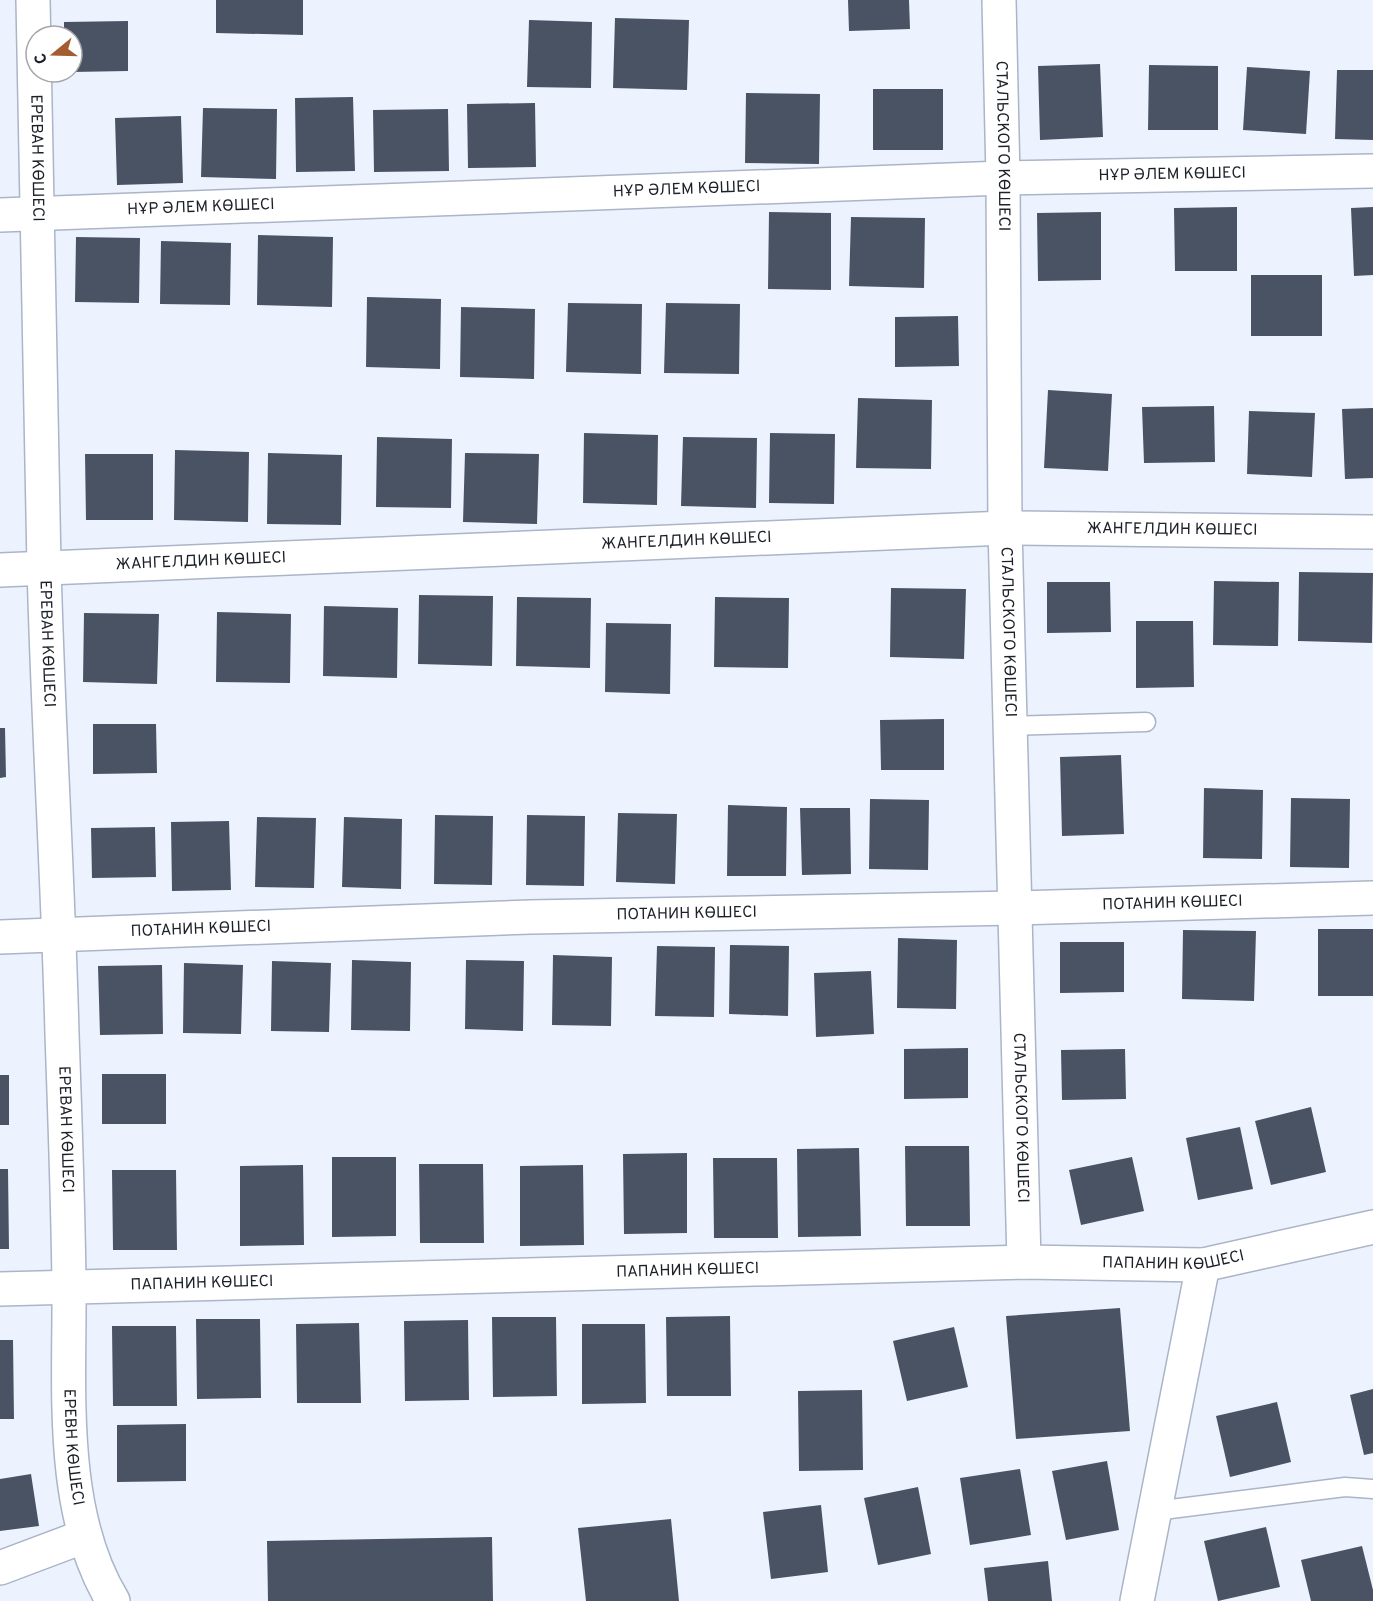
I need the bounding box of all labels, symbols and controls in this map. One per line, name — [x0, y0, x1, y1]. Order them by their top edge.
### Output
north arrow — [24, 24, 84, 84]
text: С — [31, 50, 53, 66]
street label: СТАЛЬСКОГО КӨШЕСІ — [990, 61, 1013, 231]
street label: ЕРЕВАН КӨШЕСІ — [25, 94, 48, 222]
street label: НҰР ӘЛЕМ КӨШЕСІ — [1098, 163, 1246, 186]
street label: НҰР ӘЛЕМ КӨШЕСІ — [612, 177, 761, 202]
street label: НҰР ӘЛЕМ КӨШЕСІ — [127, 195, 275, 220]
street label: ЖАНГЕЛДИН КӨШЕСІ — [1087, 519, 1258, 541]
street label: ЖАНГЕЛДИН КӨШЕСІ — [601, 528, 772, 555]
street label: СТАЛЬСКОГО КӨШЕСІ — [995, 546, 1020, 717]
street label: ЖАНГЕЛДИН КӨШЕСІ — [115, 548, 287, 575]
street label: ЕРЕВАН КӨШЕСІ — [34, 580, 59, 708]
street label: ПОТАНИН КӨШЕСІ — [1102, 892, 1243, 916]
street label: ПОТАНИН КӨШЕСІ — [616, 903, 757, 925]
street label: ПОТАНИН КӨШЕСІ — [130, 917, 271, 942]
street label: СТАЛЬСКОГО КӨШЕСІ — [1008, 1032, 1032, 1203]
street label: ЕРЕВАН КӨШЕСІ — [53, 1066, 77, 1193]
street label: ПАПАНИН КӨШЕСІ — [1102, 1246, 1246, 1275]
street label: ПАПАНИН КӨШЕСІ — [616, 1259, 760, 1283]
street label: ПАПАНИН КӨШЕСІ — [130, 1272, 274, 1296]
street label: ЕРЕВН КӨШЕСІ — [59, 1389, 88, 1507]

